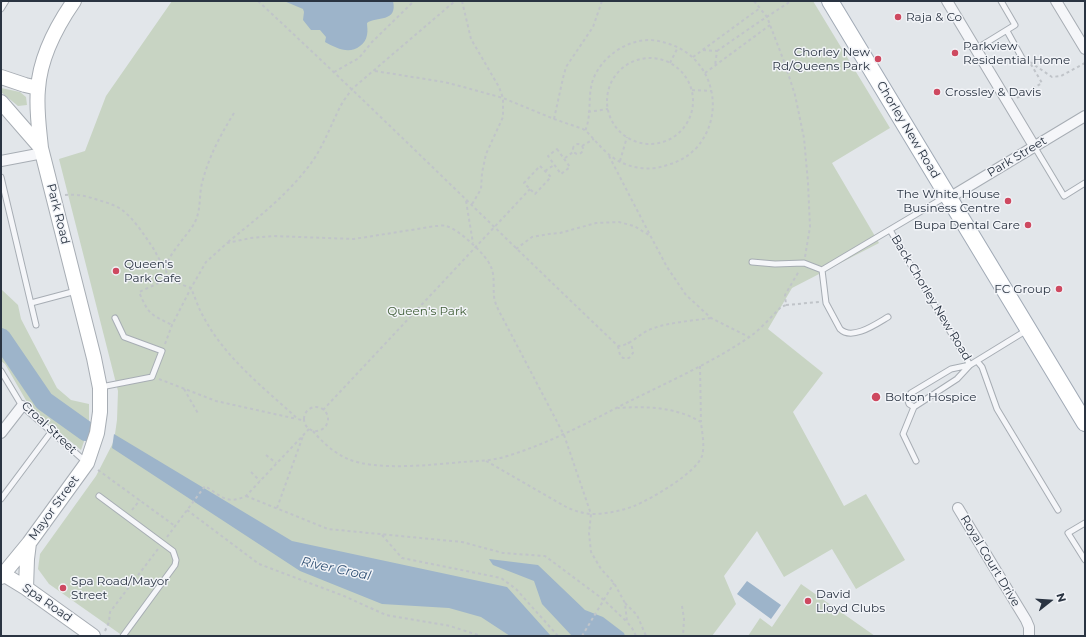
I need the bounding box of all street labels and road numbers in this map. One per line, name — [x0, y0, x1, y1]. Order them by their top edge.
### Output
street label: Chorley New Road — [873, 79, 943, 181]
street label: Park Street — [985, 134, 1049, 180]
street label: Park Road — [44, 182, 72, 246]
street label: Back Chorley New Road — [888, 233, 974, 363]
street label: Croal Street — [18, 399, 80, 457]
street label: Mayor Street — [26, 473, 82, 543]
street label: Royal Court Drive — [957, 513, 1023, 609]
street label: Spa Road — [19, 581, 75, 625]

